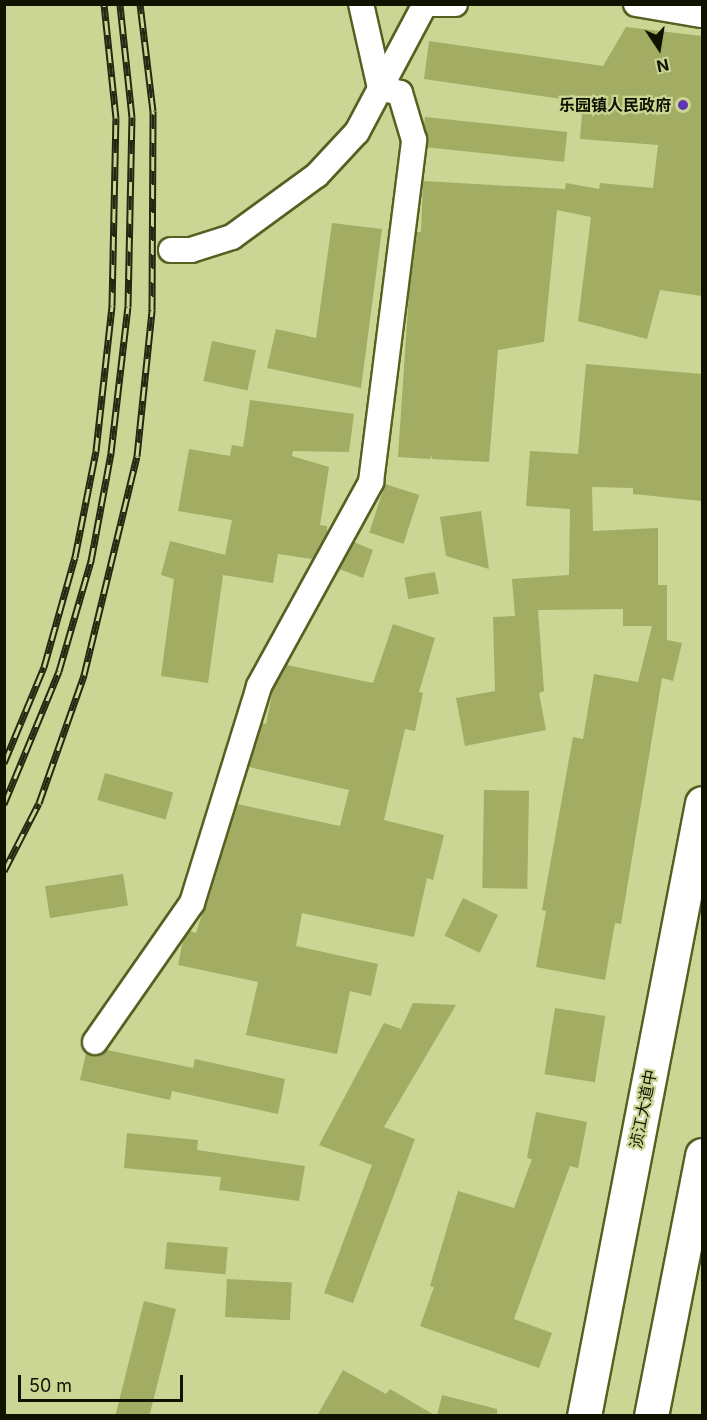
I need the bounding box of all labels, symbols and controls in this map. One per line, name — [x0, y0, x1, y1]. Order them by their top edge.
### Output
north arrow — [629, 18, 689, 78]
text: N — [655, 55, 671, 77]
place label: 乐园镇人民政府 — [559, 95, 671, 115]
marker: 乐园镇人民政府 — [676, 98, 690, 112]
street label: 浈江大道中 — [626, 1068, 660, 1150]
scale bar — [21, 1363, 186, 1401]
text: 50 m — [29, 1375, 72, 1396]

